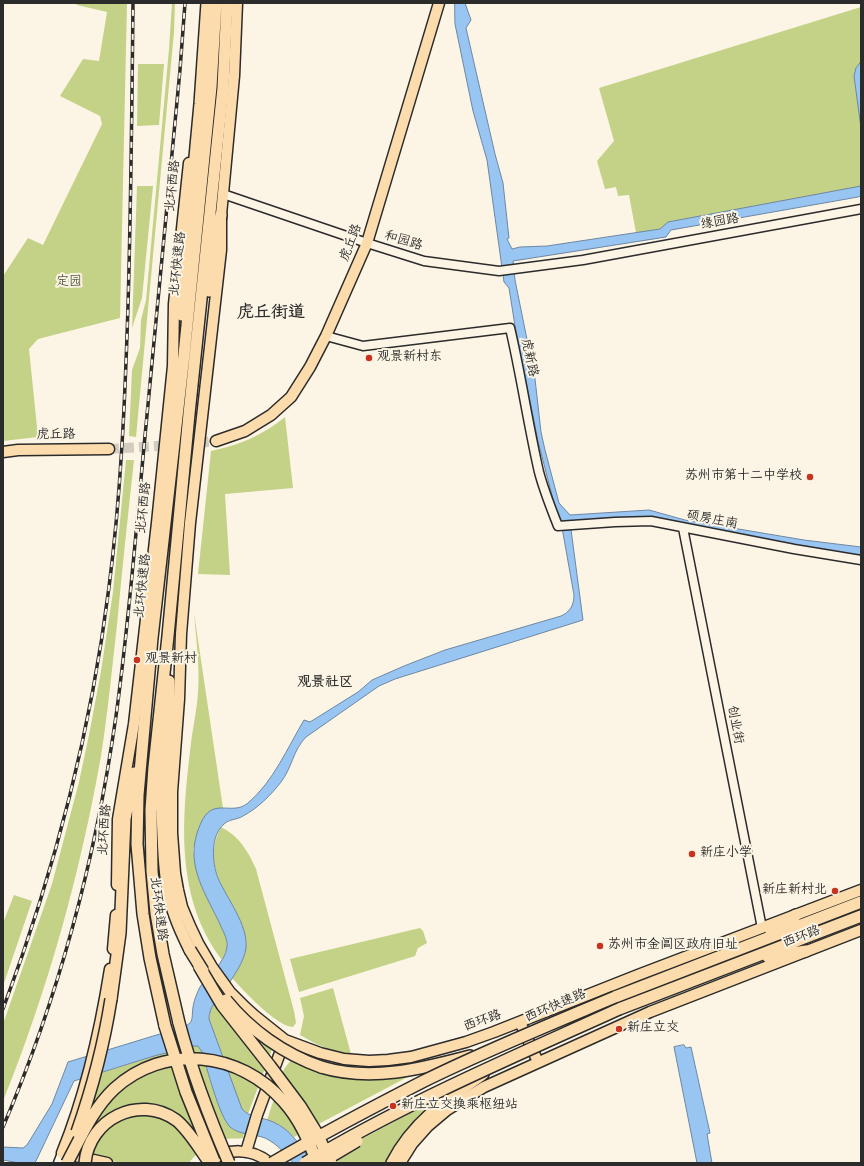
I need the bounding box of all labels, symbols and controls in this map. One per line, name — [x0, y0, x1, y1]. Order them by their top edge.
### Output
street label: 北环西路 — [164, 159, 184, 213]
street label: 缘园路 — [699, 212, 741, 234]
street label: 虎丘路 — [338, 222, 366, 264]
street label: 和园路 — [382, 229, 424, 255]
street label: 北环快速路 — [168, 231, 190, 297]
park label: 定园 — [56, 275, 82, 291]
district label: 虎丘街道 — [237, 304, 305, 324]
street label: 虎新路 — [516, 337, 540, 379]
place label: 观景新村东 — [377, 350, 442, 366]
marker: 观景新村东 — [364, 353, 374, 363]
street label: 虎丘路 — [36, 428, 76, 444]
place label: 苏州市第十二中学校 — [685, 469, 802, 485]
marker: 苏州市第十二中学校 — [805, 472, 815, 482]
street label: 北环西路 — [135, 481, 155, 535]
street label: 硕房庄南 — [685, 508, 739, 534]
street label: 北环快速路 — [133, 553, 155, 619]
place label: 观景新村 — [145, 652, 197, 668]
marker: 观景新村 — [132, 655, 142, 665]
district label: 观景社区 — [297, 676, 353, 692]
street label: 创业街 — [723, 704, 745, 746]
street label: 北环西路 — [96, 804, 116, 856]
place label: 新庄小学 — [700, 846, 752, 862]
marker: 新庄小学 — [687, 849, 697, 859]
street label: 北环快速路 — [145, 876, 169, 942]
place label: 新庄新村北 — [762, 883, 827, 899]
marker: 新庄新村北 — [830, 886, 840, 896]
street label: 西环路 — [781, 924, 823, 952]
place label: 苏州市金阊区政府旧址 — [608, 938, 738, 954]
marker: 苏州市金阊区政府旧址 — [595, 941, 605, 951]
street label: 西环快速路 — [523, 987, 589, 1027]
street label: 西环路 — [462, 1008, 504, 1036]
place label: 新庄立交 — [627, 1021, 679, 1037]
marker: 新庄立交 — [614, 1024, 624, 1034]
place label: 新庄立交换乘枢纽站 — [401, 1098, 518, 1114]
marker: 新庄立交换乘枢纽站 — [388, 1101, 398, 1111]

